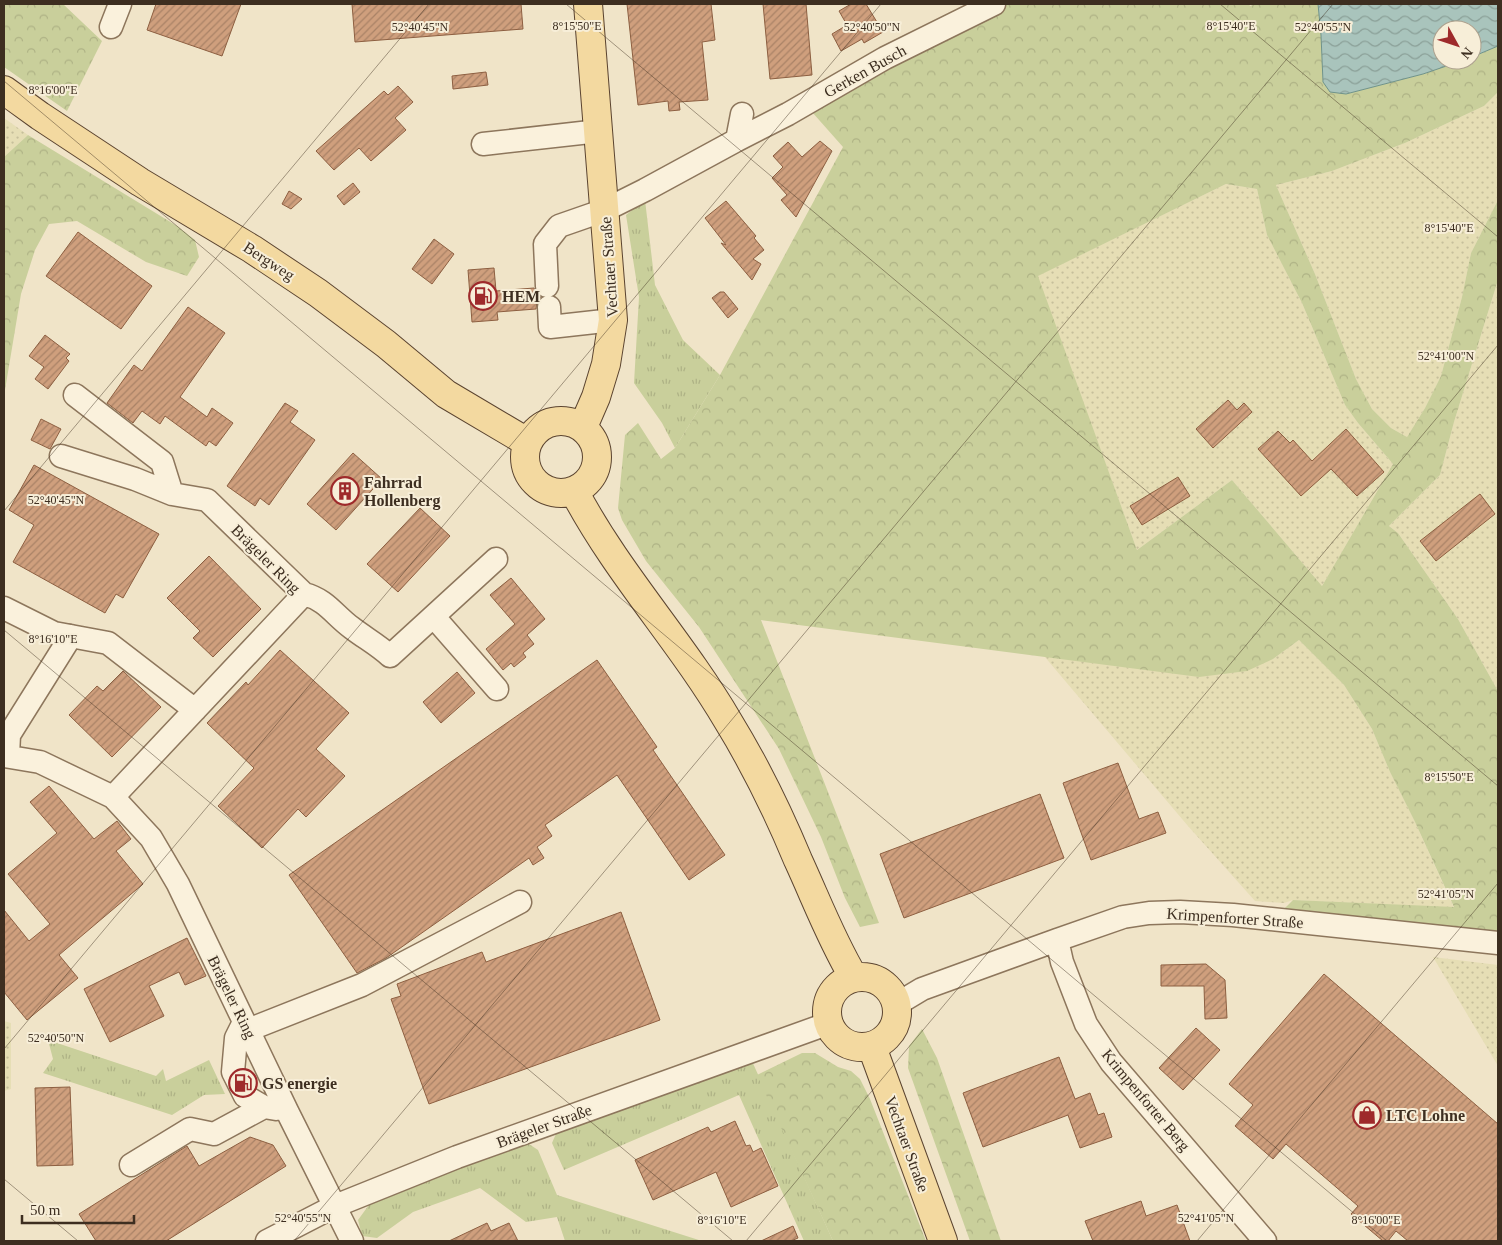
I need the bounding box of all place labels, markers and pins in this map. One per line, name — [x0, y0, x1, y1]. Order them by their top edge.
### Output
fuel station icon: HEM — [468, 281, 498, 311]
place label: HEM — [502, 288, 540, 305]
place label: Fahrrad Hollenberg — [364, 474, 440, 510]
building icon: Fahrrad Hollenberg — [330, 476, 360, 506]
fuel station icon: GS energie — [228, 1068, 258, 1098]
place label: GS energie — [262, 1075, 337, 1093]
shop icon: LTC Lohne — [1352, 1100, 1382, 1130]
place label: LTC Lohne — [1386, 1107, 1465, 1124]

